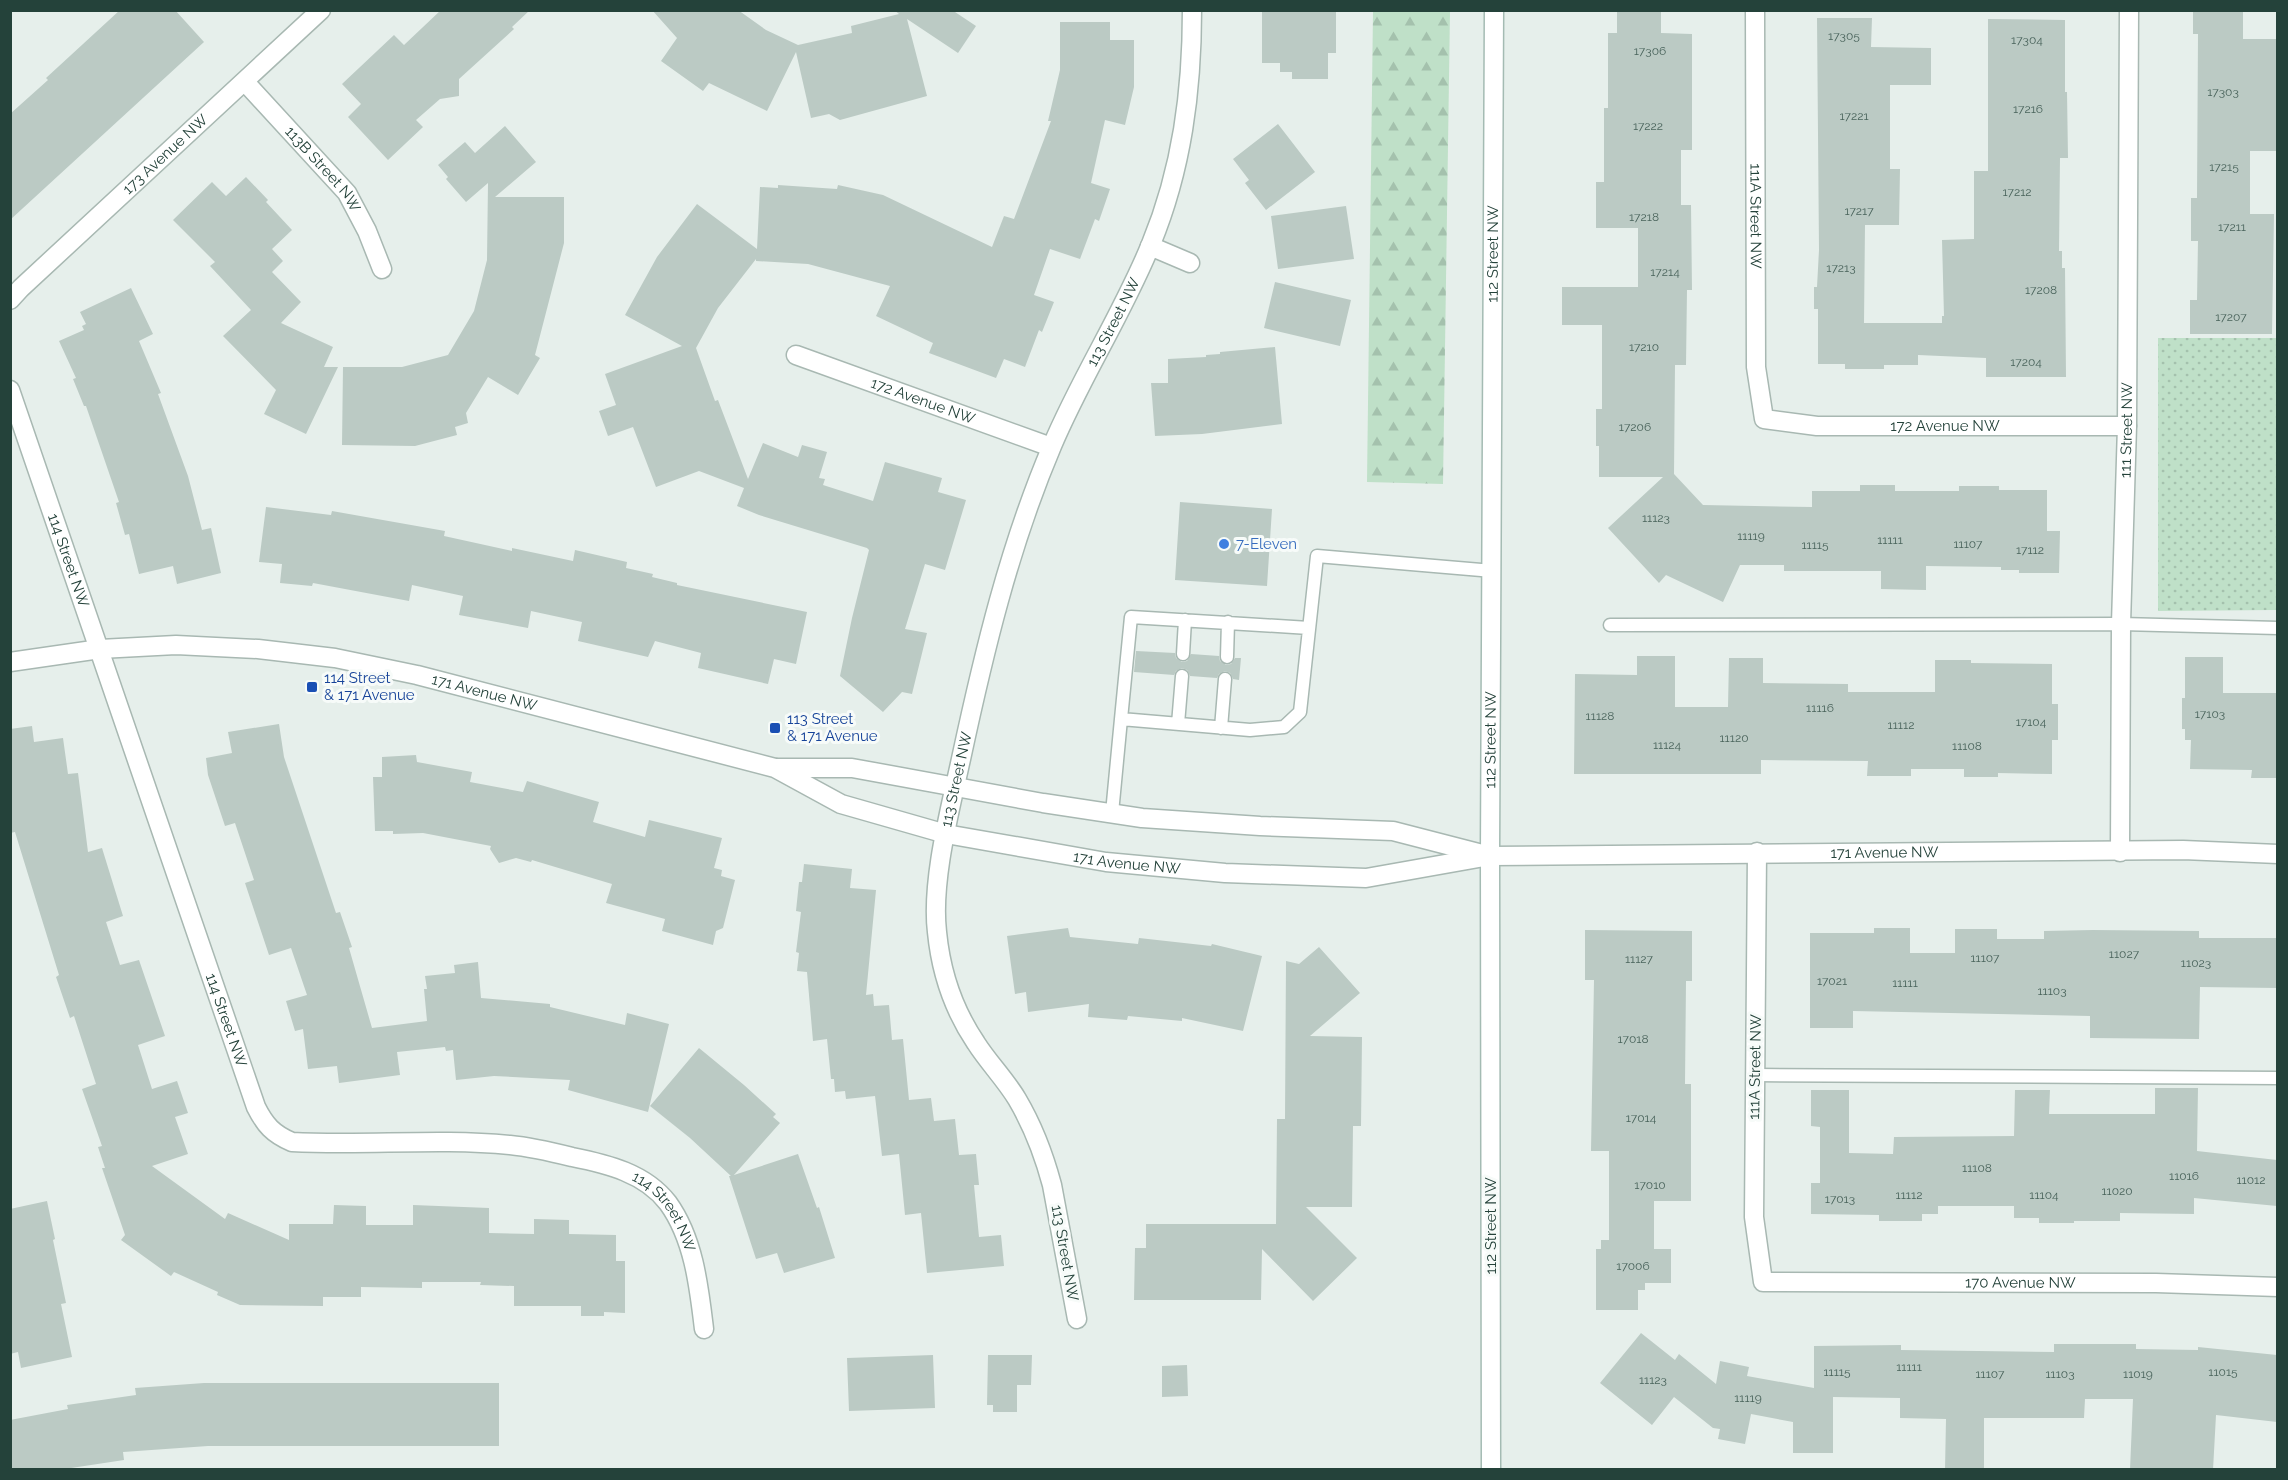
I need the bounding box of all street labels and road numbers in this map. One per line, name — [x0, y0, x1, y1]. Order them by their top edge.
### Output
street label: 173 Avenue NW — [119, 110, 212, 198]
street label: 113B Street NW — [281, 123, 364, 215]
street label: 111A Street NW — [1746, 163, 1765, 269]
street label: 112 Street NW — [1484, 205, 1502, 303]
street label: 113 Street NW — [1083, 275, 1144, 370]
street label: 172 Avenue NW — [868, 374, 978, 428]
street label: 111 Street NW — [2116, 382, 2136, 478]
street label: 172 Avenue NW — [1890, 417, 2000, 435]
street label: 114 Street NW — [44, 511, 93, 610]
street label: 171 Avenue NW — [430, 670, 539, 715]
street label: 112 Street NW — [1481, 691, 1500, 789]
street label: 113 Street NW — [937, 730, 976, 829]
street label: 171 Avenue NW — [1830, 843, 1939, 862]
street label: 171 Avenue NW — [1072, 847, 1182, 878]
street label: 114 Street NW — [202, 971, 251, 1069]
street label: 111A Street NW — [1745, 1014, 1765, 1120]
street label: 114 Street NW — [629, 1167, 699, 1254]
street label: 112 Street NW — [1482, 1177, 1500, 1275]
street label: 113 Street NW — [1048, 1203, 1082, 1303]
street label: 170 Avenue NW — [1965, 1274, 2076, 1292]

